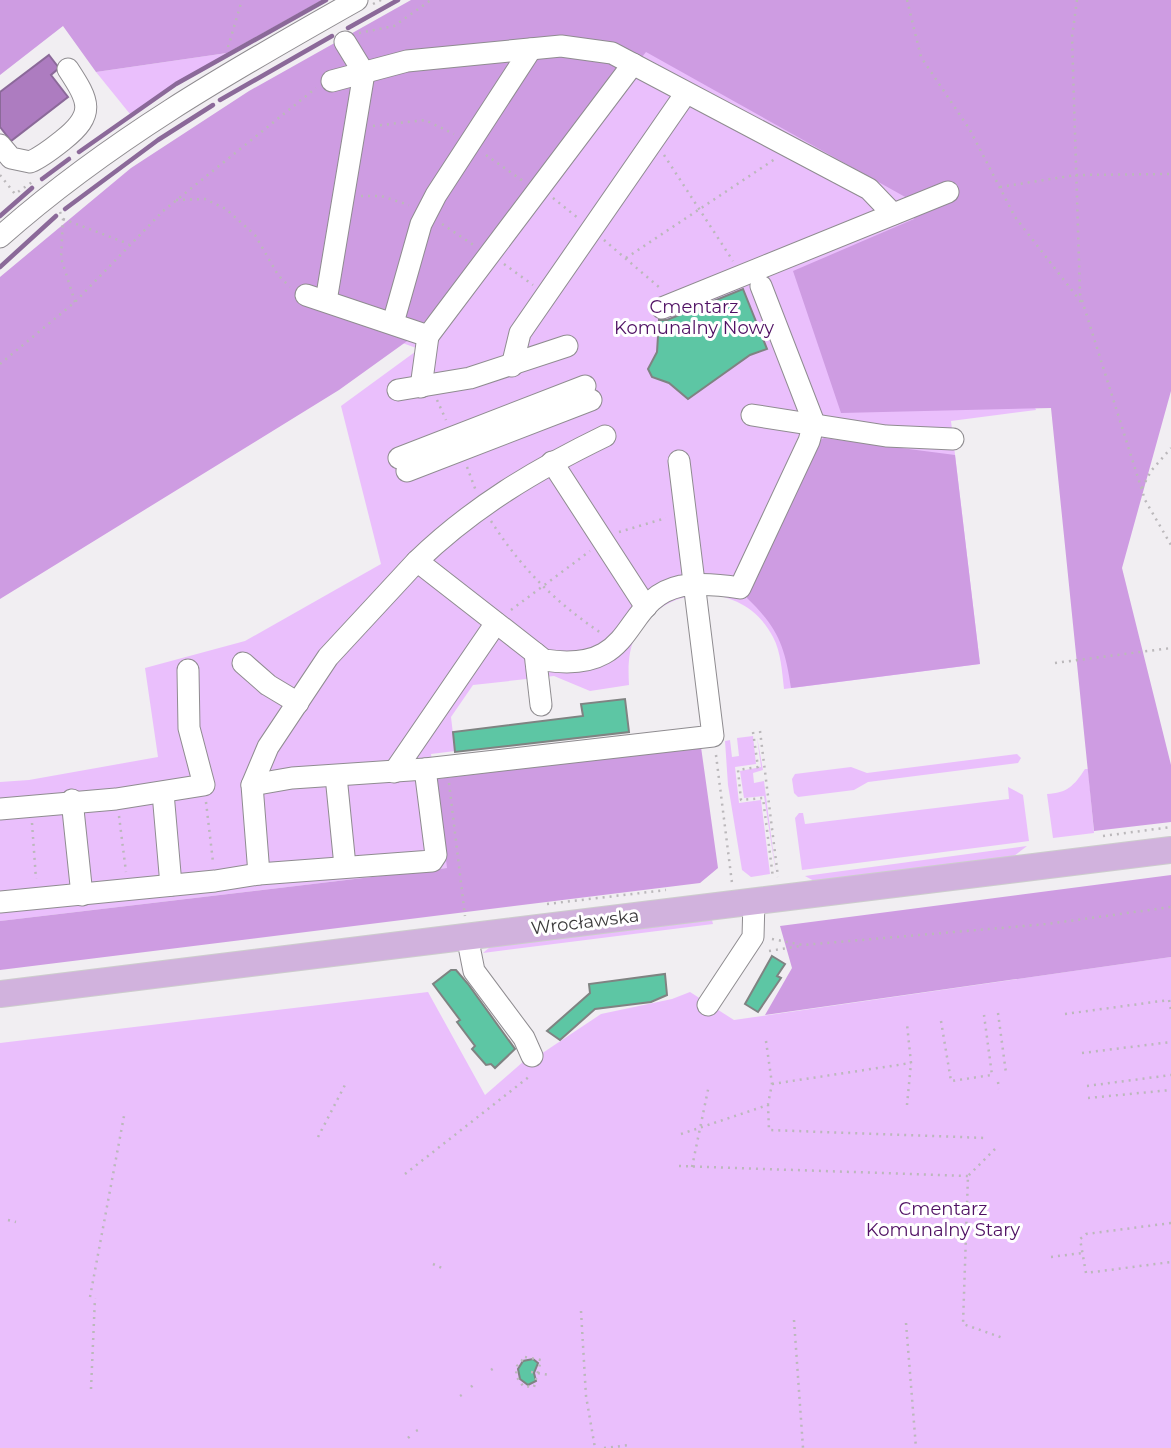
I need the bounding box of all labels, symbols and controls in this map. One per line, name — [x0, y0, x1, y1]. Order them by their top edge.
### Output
park label: Cmentarz Komunalny Nowy — [614, 296, 774, 339]
street label: Wrocławska — [530, 904, 640, 940]
park label: Cmentarz Komunalny Stary — [866, 1198, 1020, 1241]

